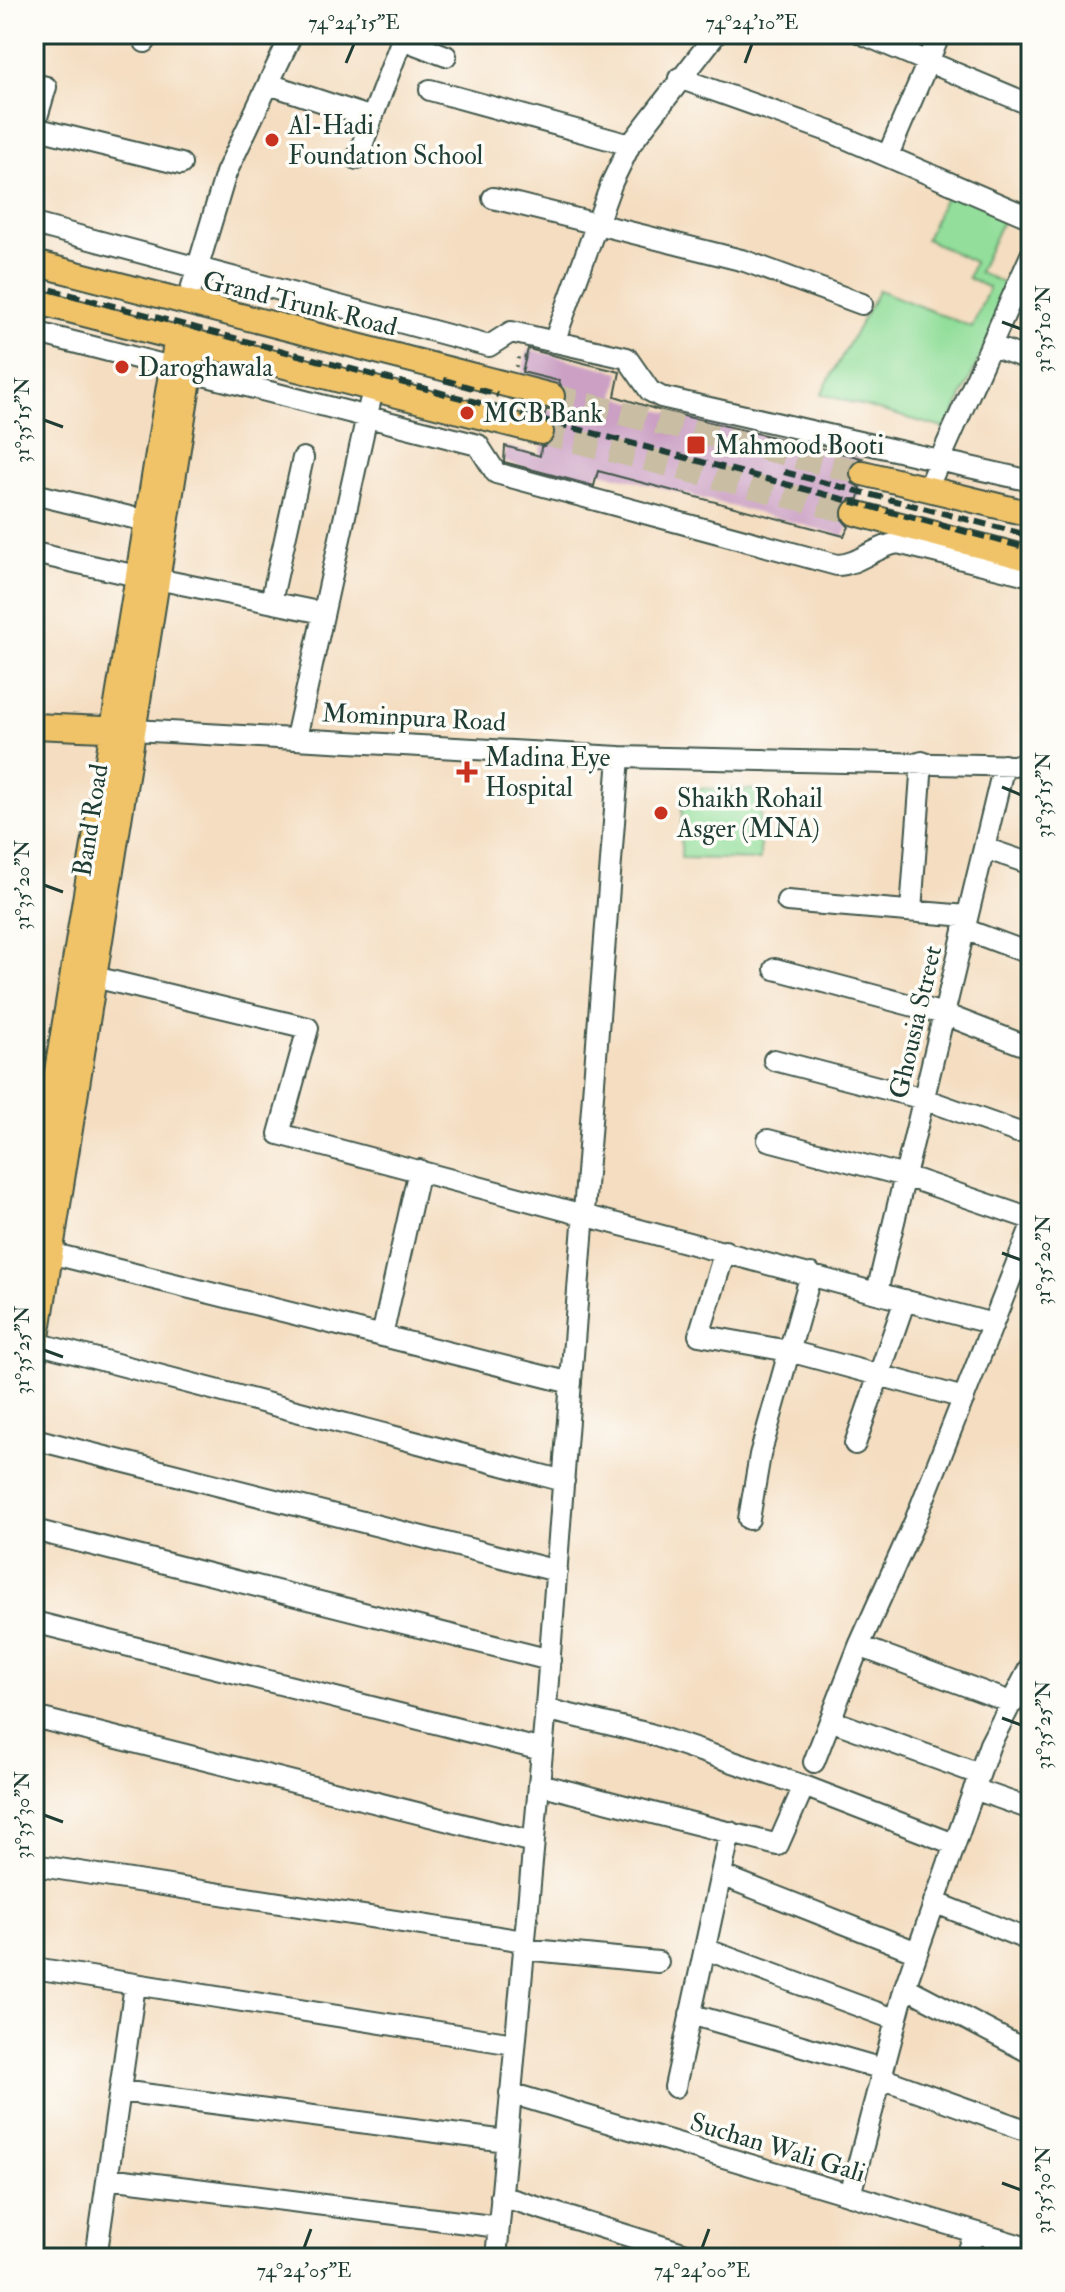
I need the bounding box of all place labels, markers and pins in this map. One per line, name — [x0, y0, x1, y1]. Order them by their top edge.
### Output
place label: Al-Hadi Foundation School — [287, 110, 484, 172]
marker: Al-Hadi Foundation School — [263, 131, 281, 149]
place label: Daroghawala — [138, 352, 273, 384]
marker: Daroghawala — [113, 358, 131, 376]
place label: MCB Bank — [483, 398, 604, 430]
marker: MCB Bank — [458, 404, 476, 422]
place label: Mahmood Booti — [714, 430, 884, 462]
marker: Mahmood Booti — [685, 434, 707, 456]
place label: Madina Eye Hospital — [485, 742, 611, 805]
marker: Madina Eye Hospital — [456, 761, 478, 783]
place label: Shaikh Rohail Asger (MNA) — [676, 783, 823, 845]
marker: Shaikh Rohail Asger (MNA) — [652, 804, 670, 822]

